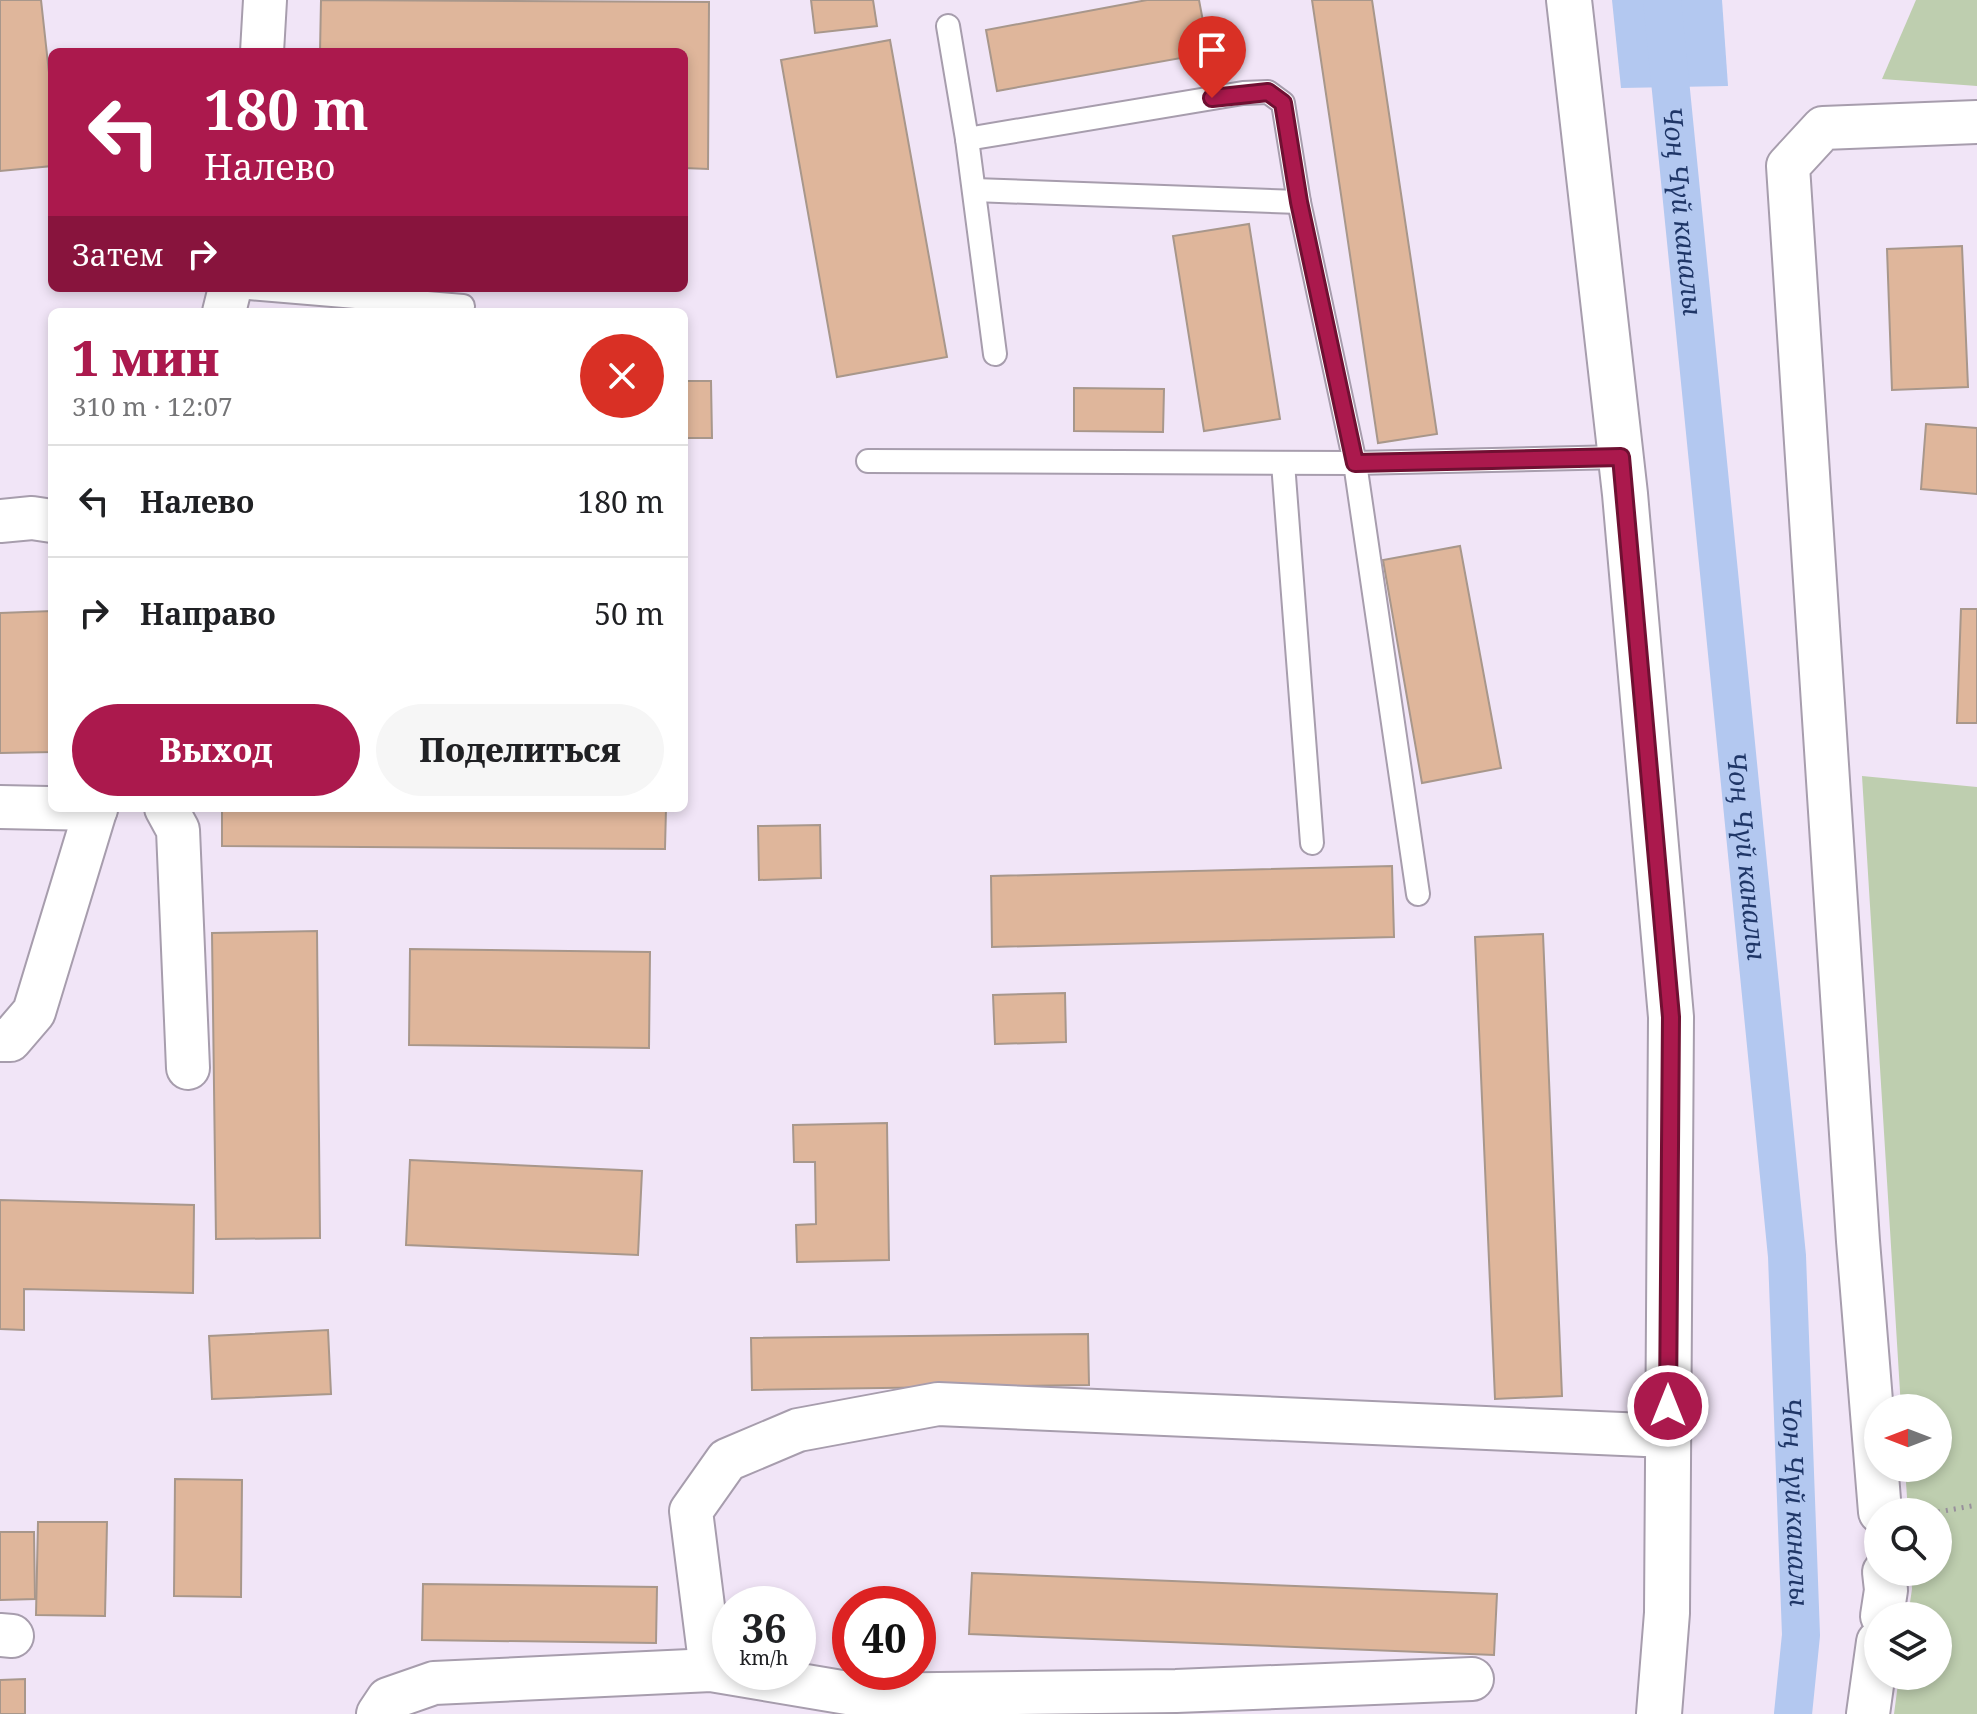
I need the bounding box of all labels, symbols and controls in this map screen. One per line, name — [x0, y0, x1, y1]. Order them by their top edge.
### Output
pin — [1178, 16, 1246, 98]
icon: arrive — [1190, 28, 1234, 72]
text: 180 m — [204, 70, 369, 146]
icon: left — [72, 80, 176, 184]
water label: Чоң Чүй каналы — [1655, 105, 1711, 317]
text: Налево — [204, 142, 335, 191]
icon: right — [180, 232, 224, 276]
text: Затем — [72, 234, 164, 275]
text: 1 мин — [72, 325, 219, 390]
button: close — [580, 334, 664, 418]
text: 310 m · 12:07 — [72, 388, 233, 424]
icon: left — [72, 479, 116, 523]
text: Налево — [140, 481, 254, 522]
text: 180 m — [578, 481, 664, 522]
icon: right — [72, 591, 116, 635]
text: Направо — [140, 593, 276, 634]
text: 50 m — [594, 593, 664, 634]
button: Выход — [72, 704, 360, 796]
button: Поделиться — [376, 704, 664, 796]
water label: Чоң Чүй каналы — [1719, 750, 1775, 962]
position arrow — [1626, 1364, 1710, 1448]
north arrow — [1864, 1394, 1952, 1482]
map controls — [1864, 1394, 1952, 1690]
water label: Чоң Чүй каналы — [1774, 1396, 1818, 1607]
button: search — [1864, 1498, 1952, 1586]
speed limit sign: 40 — [832, 1586, 936, 1690]
text: 36 — [741, 1600, 787, 1655]
button: layers — [1864, 1602, 1952, 1690]
text: km/h — [739, 1644, 789, 1671]

